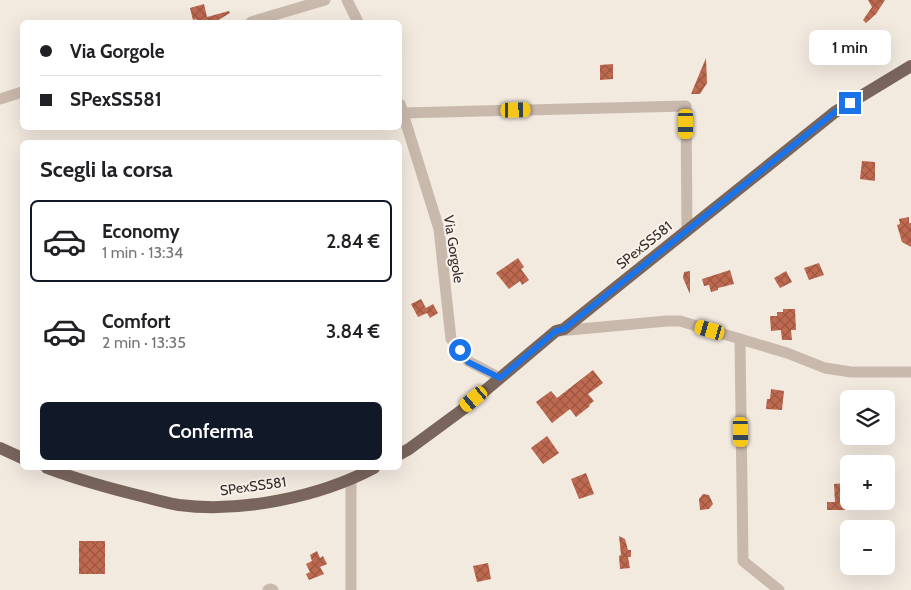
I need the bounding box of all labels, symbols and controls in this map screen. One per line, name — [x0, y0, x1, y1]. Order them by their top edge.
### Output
callout: 1 min — [809, 31, 891, 66]
text: 1 min — [832, 38, 868, 57]
text: Via Gorgole — [70, 40, 164, 63]
text: SPexSS581 — [70, 88, 162, 111]
route end — [839, 92, 861, 114]
car — [500, 102, 531, 118]
car — [678, 109, 693, 139]
text: Scegli la corsa — [40, 156, 173, 183]
street label: Via Gorgole — [440, 214, 468, 284]
street label: SPexSS581 — [612, 217, 676, 273]
icon: car — [42, 219, 87, 264]
text: Economy — [102, 220, 180, 243]
text: 2.84 € — [326, 230, 380, 253]
text: 1 min · 13:34 — [102, 243, 183, 262]
icon: car — [42, 309, 87, 354]
text: Comfort — [102, 310, 171, 333]
car — [693, 319, 726, 341]
text: 3.84 € — [326, 320, 380, 343]
text: 2 min · 13:35 — [102, 333, 186, 352]
route start — [449, 339, 471, 361]
car — [457, 384, 490, 414]
map controls — [840, 390, 895, 575]
button: layers — [840, 390, 895, 445]
button: Conferma — [40, 402, 382, 460]
car — [733, 417, 748, 447]
button: + — [840, 455, 895, 510]
street label: SPexSS581 — [219, 472, 287, 500]
button: − — [840, 520, 895, 575]

